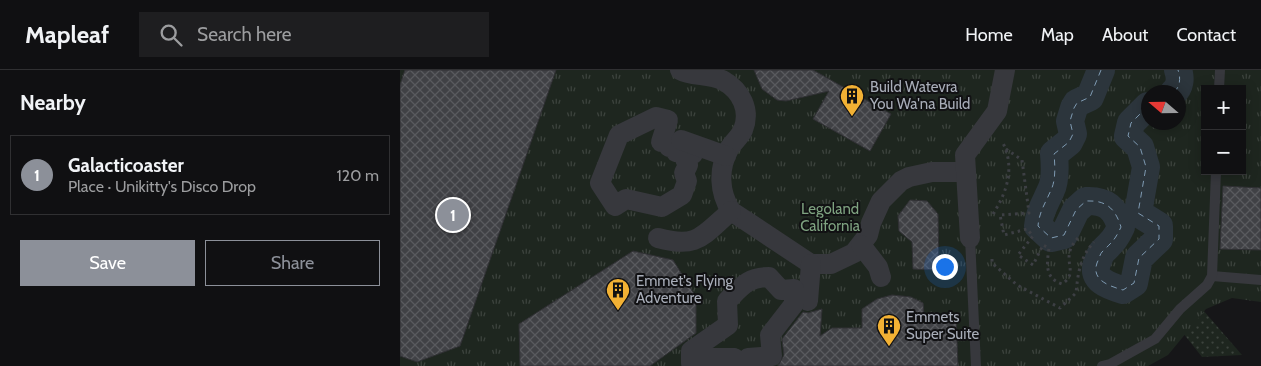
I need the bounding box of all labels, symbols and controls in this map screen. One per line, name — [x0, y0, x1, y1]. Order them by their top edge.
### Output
search box — [139, 12, 489, 57]
text: Mapleaf — [25, 20, 109, 49]
icon: search — [157, 21, 185, 49]
text: Search here — [197, 23, 291, 46]
text: Home — [965, 24, 1013, 46]
text: Map — [1041, 24, 1074, 46]
text: About — [1102, 24, 1148, 46]
text: Contact — [1176, 24, 1236, 46]
place label: Build Watevra You Wa'na Build — [869, 78, 970, 113]
building icon: Build Watevra You Wa'na Build — [839, 83, 865, 117]
north arrow — [1141, 85, 1186, 130]
map controls — [1201, 85, 1246, 175]
button: + — [1201, 85, 1246, 130]
text: Nearby — [20, 90, 86, 115]
button: − — [1201, 130, 1246, 175]
text: Galacticoaster — [68, 154, 184, 177]
text: 1 — [34, 166, 40, 185]
text: 120 m — [337, 166, 379, 185]
text: Place · Unikitty's Disco Drop — [68, 177, 256, 196]
pin: 1 — [437, 196, 469, 234]
park label: Legoland California — [800, 200, 861, 235]
button: Save — [20, 240, 195, 286]
button: Share — [205, 240, 380, 286]
your location — [932, 254, 958, 280]
place label: Emmet's Flying Adventure — [636, 272, 734, 307]
building icon: Emmet's Flying Adventure — [605, 277, 631, 311]
place label: Emmets Super Suite — [906, 308, 979, 343]
building icon: Emmets Super Suite — [876, 313, 902, 347]

